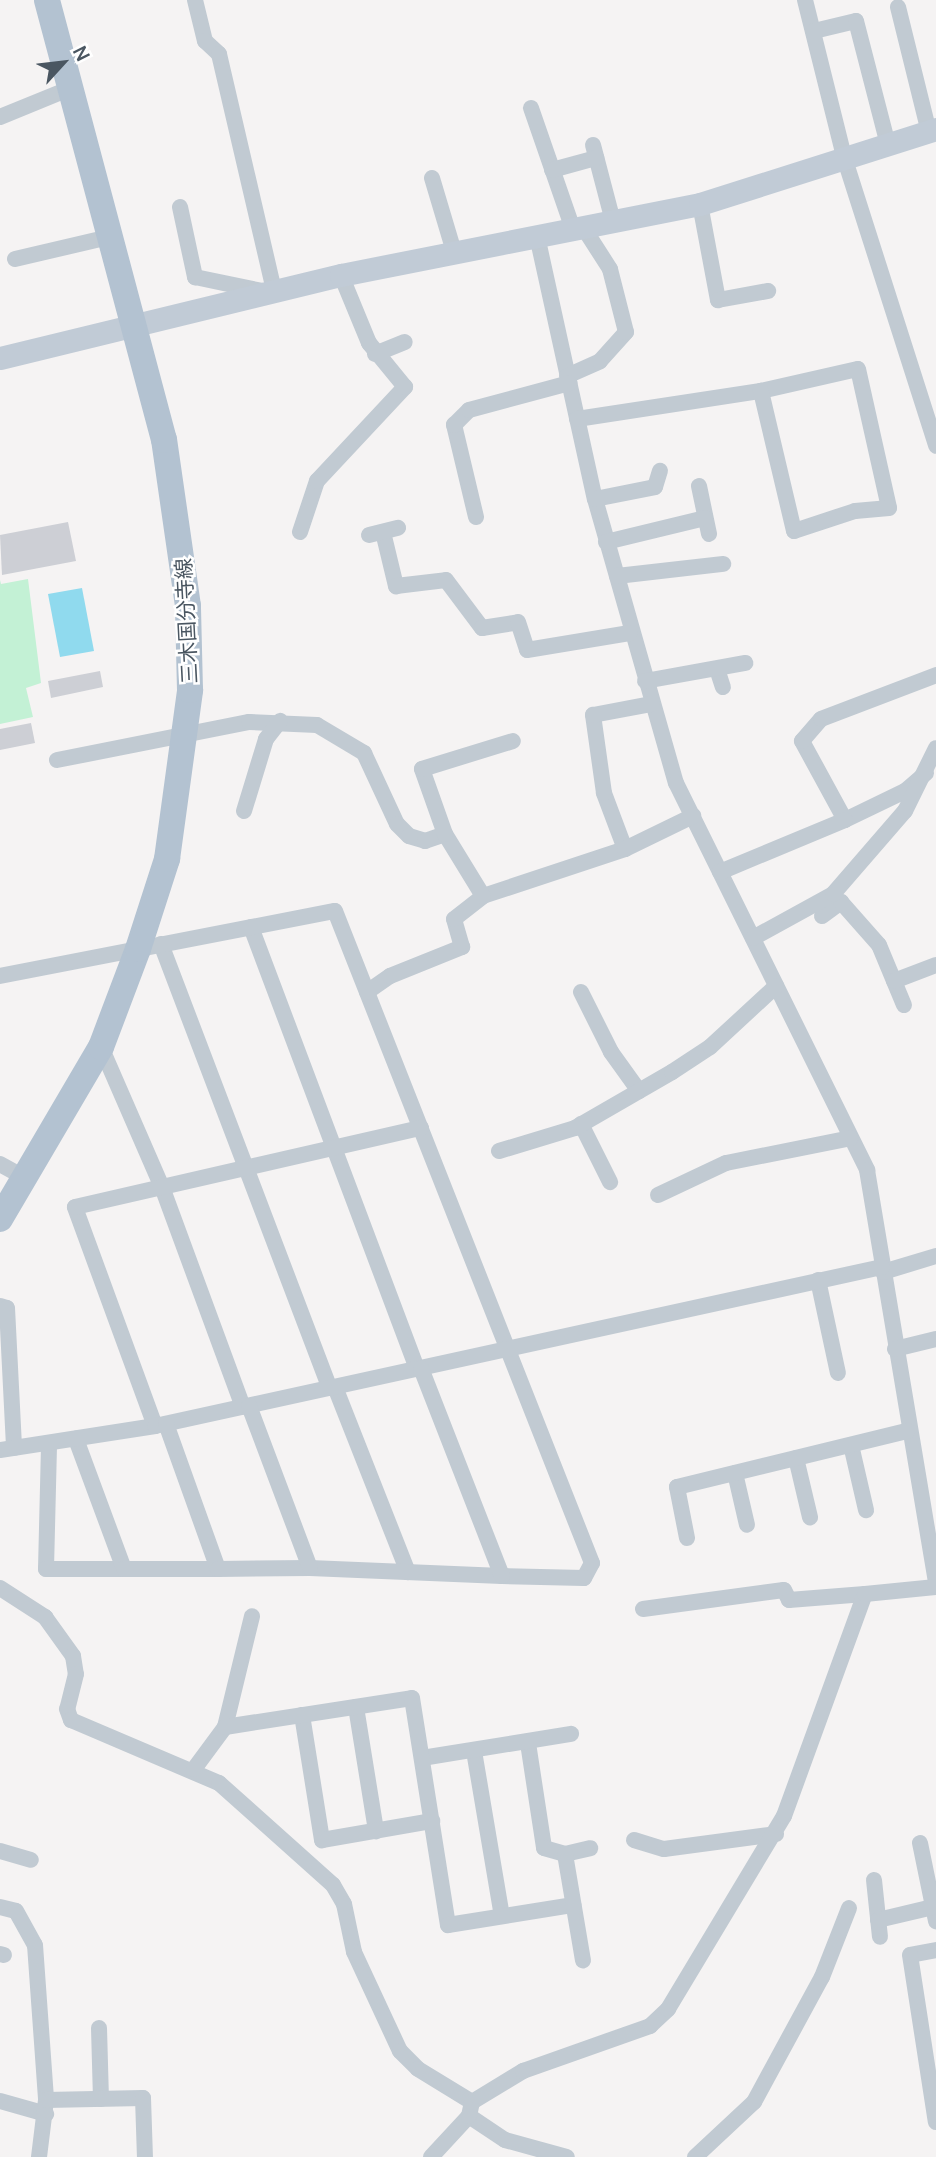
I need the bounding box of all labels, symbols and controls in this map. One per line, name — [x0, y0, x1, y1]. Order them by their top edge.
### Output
north arrow — [28, 28, 98, 98]
text: N — [67, 41, 96, 65]
street label: 三木国分寺線 — [170, 557, 202, 685]

